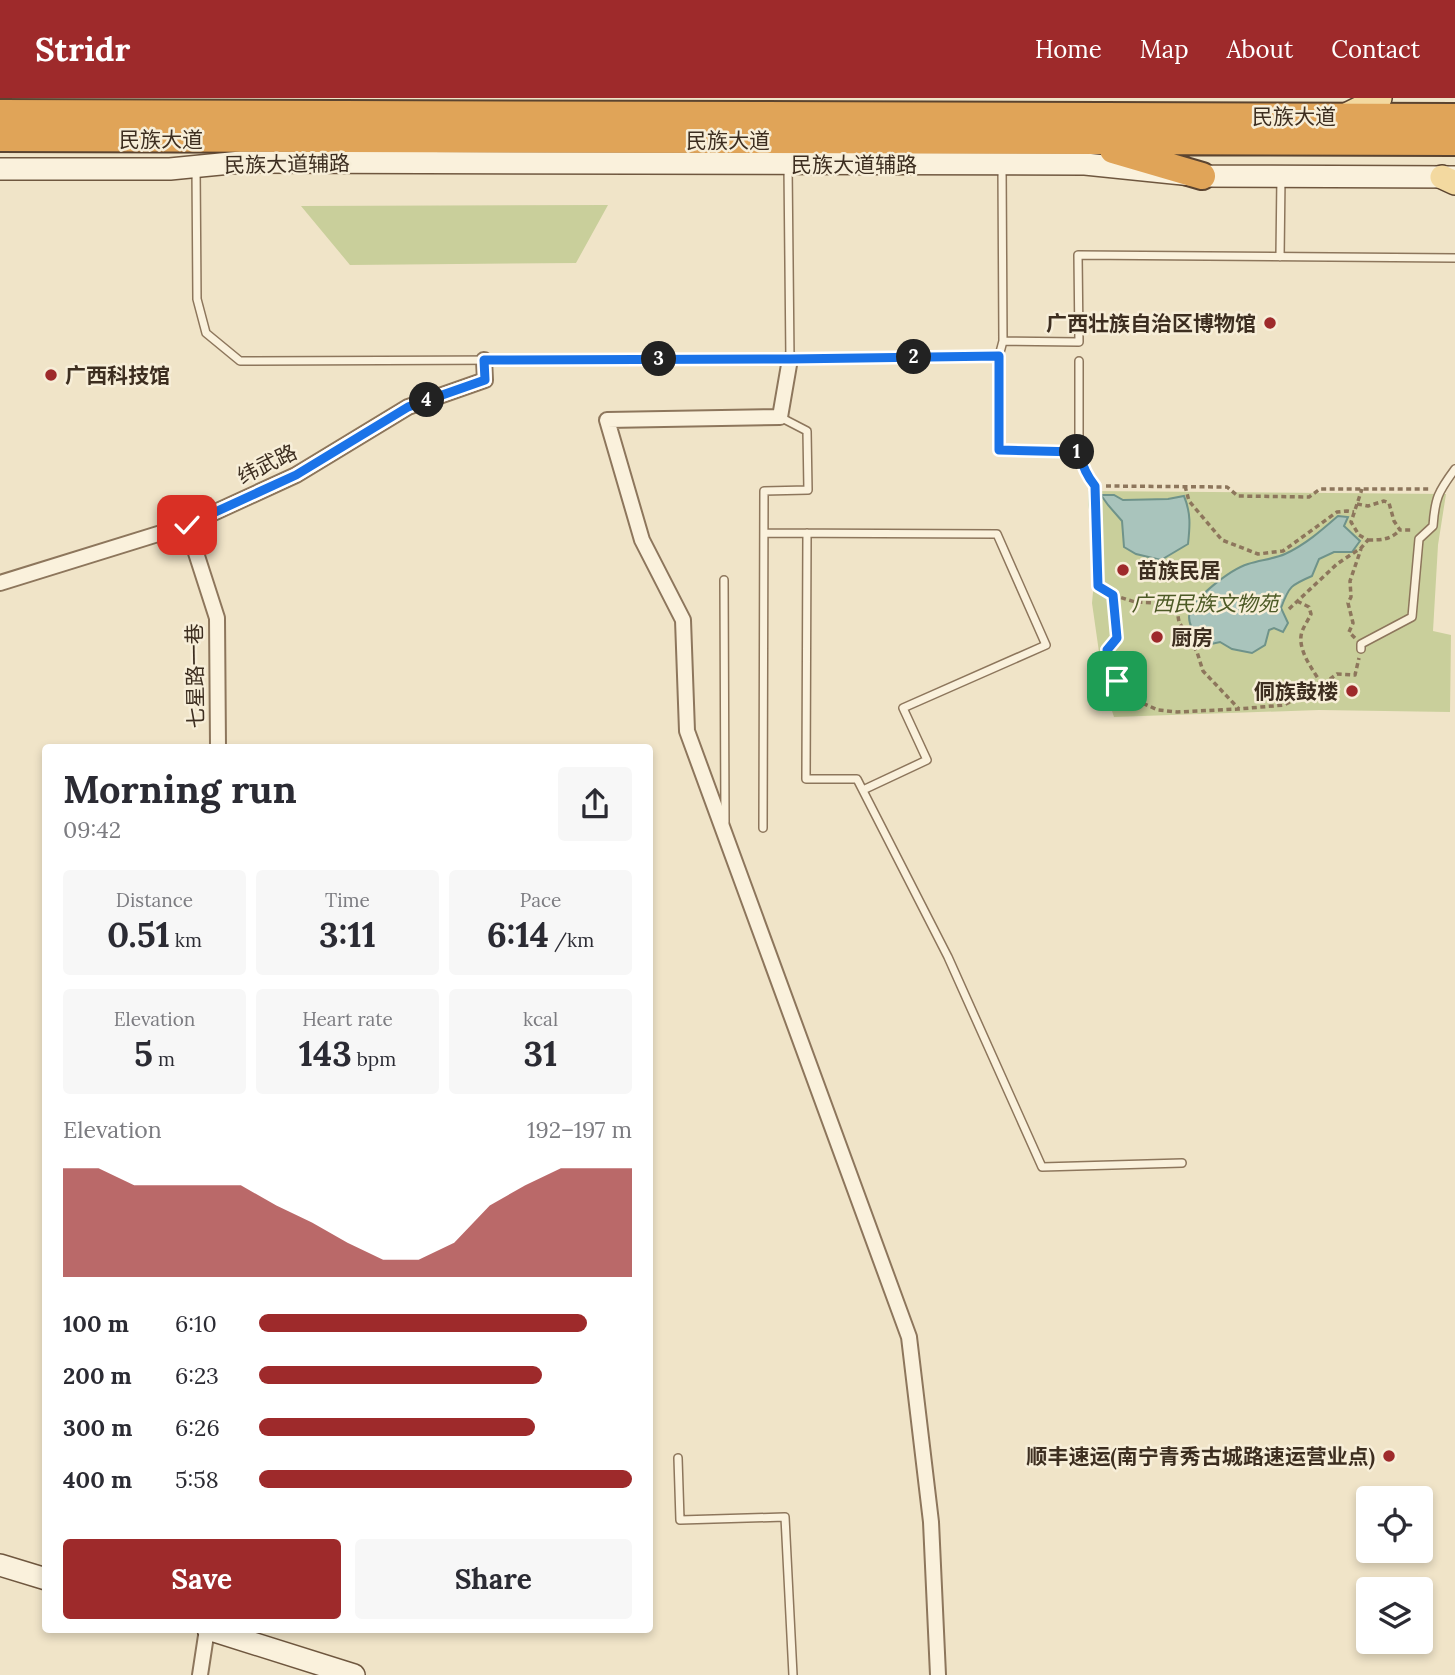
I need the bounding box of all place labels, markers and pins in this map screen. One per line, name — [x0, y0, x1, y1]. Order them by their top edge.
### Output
place label: 广西壮族自治区博物馆 — [1046, 310, 1256, 337]
marker: 广西壮族自治区博物馆 — [1262, 315, 1278, 331]
pin: 2 — [897, 340, 932, 374]
pin: 3 — [642, 342, 676, 376]
place label: 广西科技馆 — [65, 362, 170, 389]
marker: 广西科技馆 — [43, 367, 59, 383]
pin: 4 — [410, 382, 444, 418]
pin: 1 — [1060, 434, 1094, 470]
pin — [157, 495, 217, 555]
place label: 苗族民居 — [1137, 557, 1221, 584]
marker: 苗族民居 — [1115, 562, 1131, 578]
place label: 厨房 — [1171, 624, 1213, 651]
marker: 厨房 — [1149, 629, 1165, 645]
pin — [1087, 651, 1147, 711]
place label: 侗族鼓楼 — [1254, 678, 1338, 705]
marker: 侗族鼓楼 — [1344, 683, 1360, 699]
place label: 顺丰速运(南宁青秀古城路速运营业点) — [1027, 1443, 1375, 1470]
marker: 顺丰速运(南宁青秀古城路速运营业点) — [1381, 1448, 1397, 1464]

